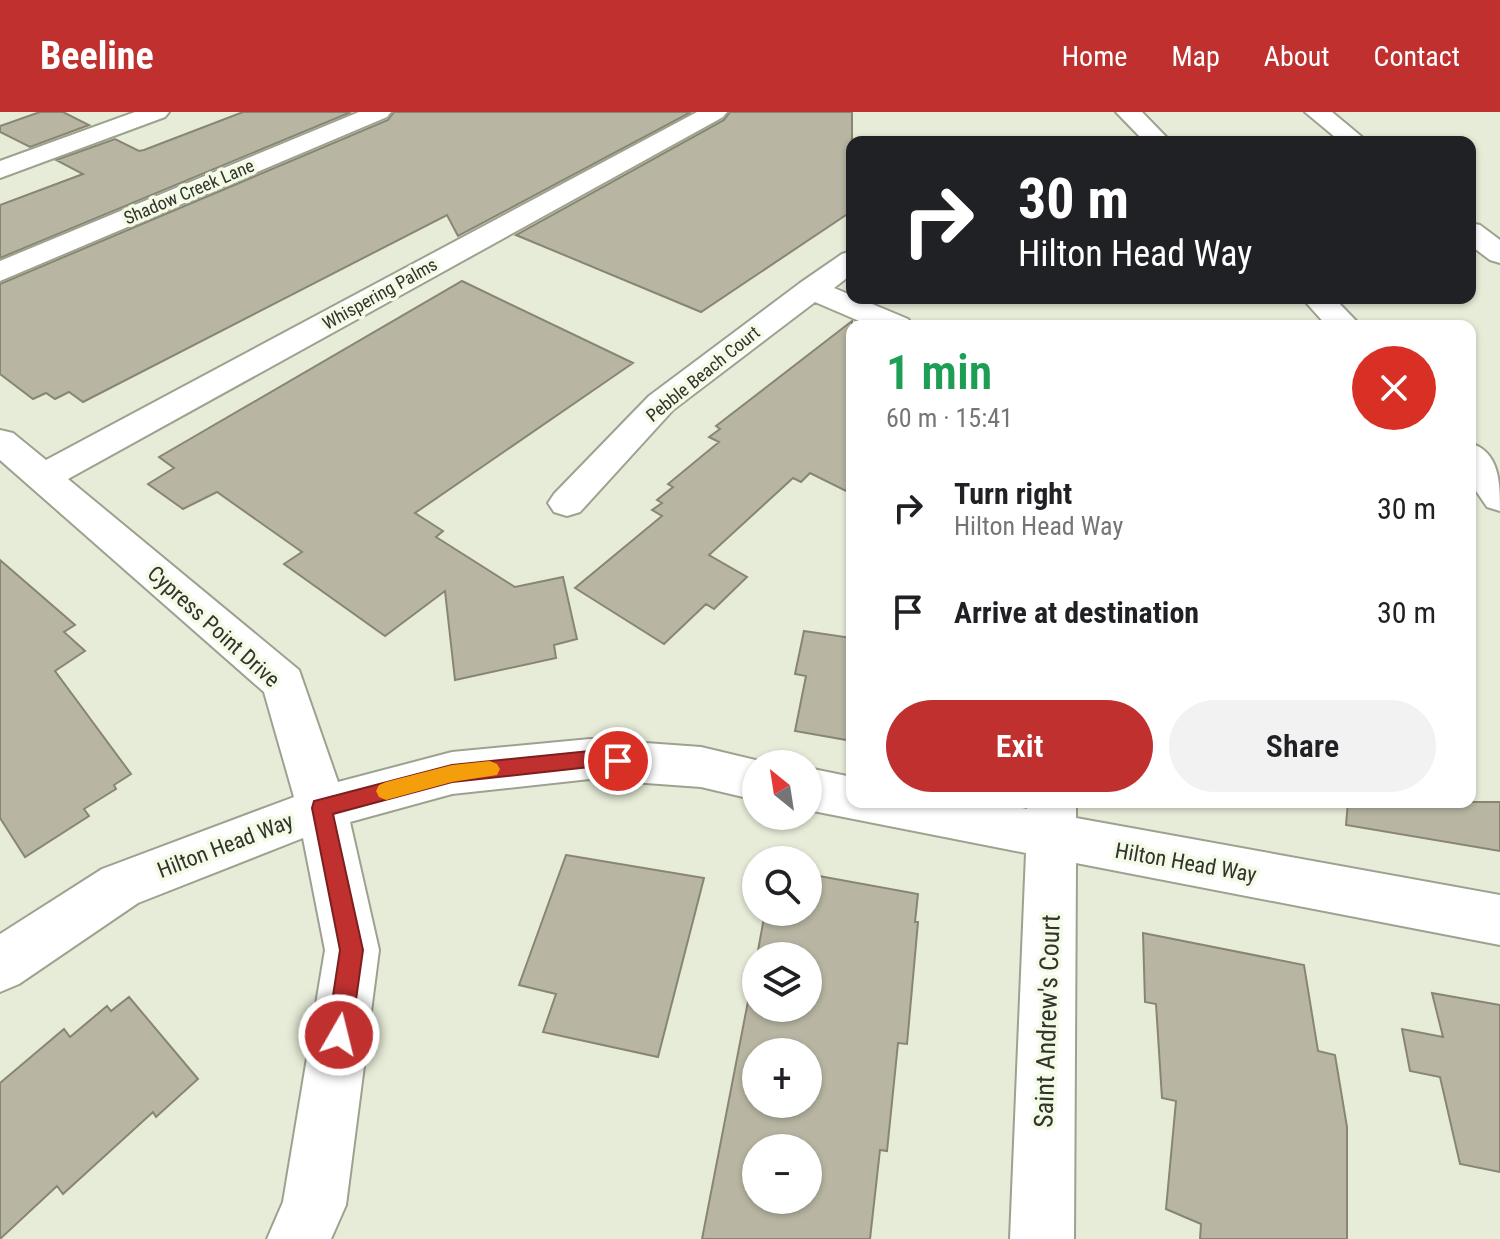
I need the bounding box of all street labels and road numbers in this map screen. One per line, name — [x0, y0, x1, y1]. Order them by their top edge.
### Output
street label: Shadow Creek Lane — [121, 155, 257, 228]
street label: Whispering Palms — [319, 253, 441, 334]
street label: Pebble Beach Court — [642, 321, 764, 426]
street label: Cypress Point Drive — [143, 561, 285, 692]
street label: Hilton Head Way — [154, 808, 296, 883]
street label: Hilton Head Way — [1113, 838, 1259, 887]
street label: Saint Andrew's Court — [1028, 914, 1066, 1128]

